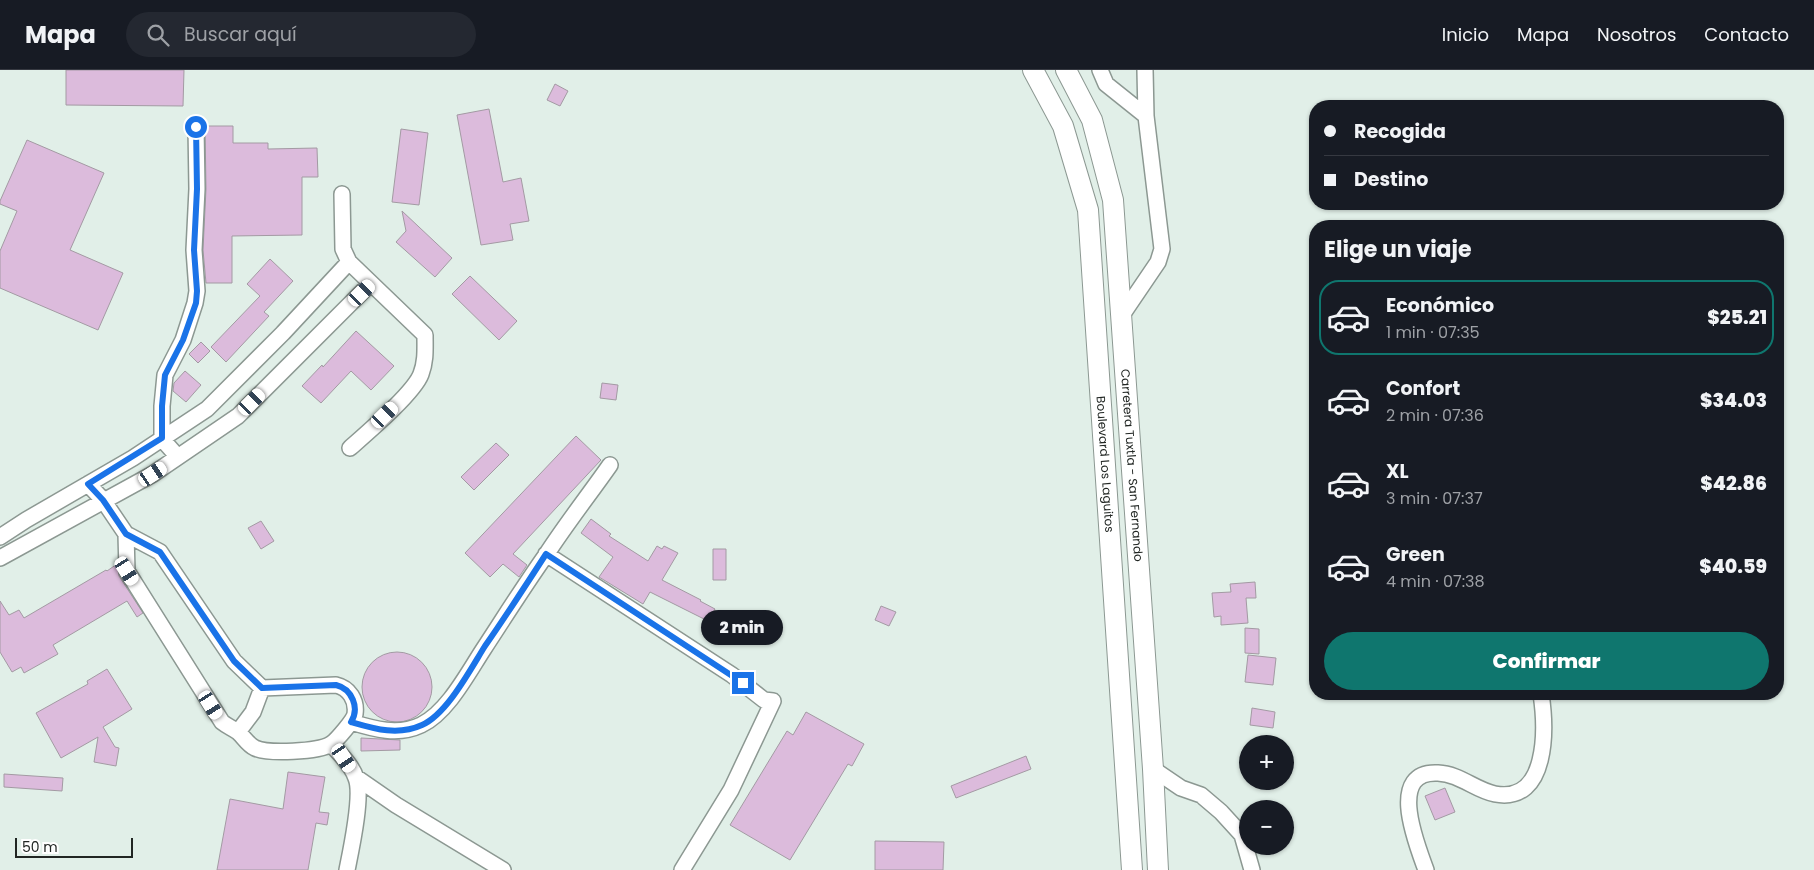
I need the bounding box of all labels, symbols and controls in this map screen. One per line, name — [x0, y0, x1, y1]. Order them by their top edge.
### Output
search box — [126, 12, 476, 57]
text: Mapa — [25, 18, 96, 51]
icon: search — [144, 21, 172, 49]
text: Buscar aquí — [184, 21, 297, 48]
text: Inicio — [1442, 22, 1489, 47]
text: Mapa — [1517, 22, 1569, 47]
text: Nosotros — [1597, 22, 1676, 47]
text: Contacto — [1704, 22, 1789, 47]
route start — [185, 116, 207, 138]
text: Recogida — [1354, 118, 1446, 145]
text: Destino — [1354, 166, 1428, 193]
text: Elige un viaje — [1324, 234, 1472, 265]
car — [346, 277, 377, 309]
text: Económico — [1386, 292, 1494, 319]
icon: car — [1326, 295, 1371, 340]
text: $25.21 — [1707, 304, 1767, 331]
text: 1 min · 07:35 — [1386, 321, 1480, 344]
street label: Carretera Tuxtla - San Fernando — [1117, 368, 1147, 563]
text: Confort — [1386, 375, 1460, 402]
icon: car — [1326, 378, 1371, 423]
car — [236, 386, 267, 418]
text: $34.03 — [1700, 387, 1767, 414]
street label: Boulevard Los Laguitos — [1092, 396, 1118, 533]
car — [368, 399, 401, 431]
text: 2 min · 07:36 — [1386, 404, 1484, 427]
text: XL — [1386, 458, 1409, 485]
car — [136, 459, 169, 489]
icon: car — [1326, 461, 1371, 506]
text: $42.86 — [1700, 470, 1767, 497]
text: 3 min · 07:37 — [1386, 487, 1483, 510]
text: Green — [1386, 541, 1445, 568]
icon: car — [1326, 544, 1371, 589]
text: $40.59 — [1699, 553, 1767, 580]
car — [112, 554, 141, 588]
text: 4 min · 07:38 — [1386, 570, 1485, 593]
callout: 2 min — [702, 610, 784, 646]
text: 2 min — [719, 616, 765, 639]
button: Confirmar — [1324, 632, 1769, 690]
route end — [732, 672, 754, 694]
car — [196, 688, 225, 722]
map controls — [1239, 735, 1294, 855]
button: + — [1239, 735, 1294, 790]
car — [329, 741, 358, 775]
button: − — [1239, 800, 1294, 855]
scale bar — [15, 835, 132, 858]
text: 50 m — [22, 837, 58, 857]

